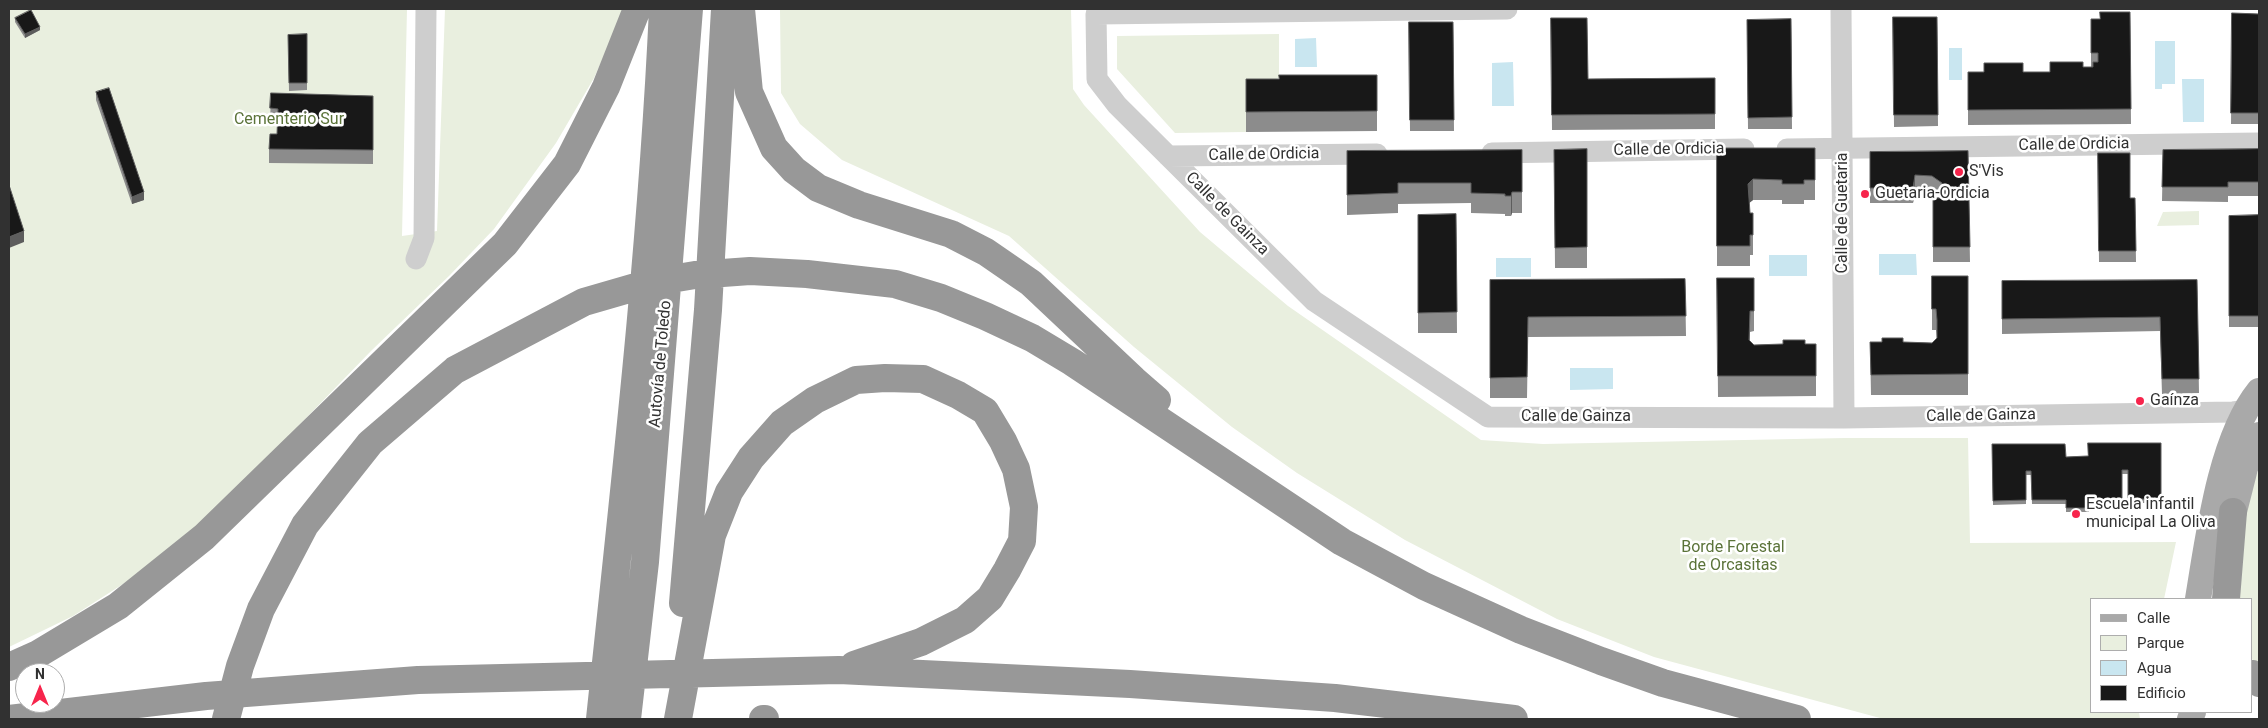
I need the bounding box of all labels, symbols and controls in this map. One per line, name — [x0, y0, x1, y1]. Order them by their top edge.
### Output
park label: Cementerio Sur — [234, 110, 344, 130]
street label: Calle de Ordicia — [2018, 134, 2130, 156]
street label: Calle de Ordicia — [1613, 139, 1725, 161]
street label: Calle de Ordicia — [1208, 144, 1320, 166]
street label: Calle de Guetaria — [1833, 153, 1853, 273]
place label: S'Vis — [1969, 162, 2004, 182]
marker: S'Vis — [1953, 166, 1965, 178]
street label: Calle de Gainza — [1181, 168, 1273, 260]
place label: Guetaria-Ordicia — [1875, 184, 1990, 204]
marker: Guetaria-Ordicia — [1859, 188, 1871, 200]
street label: Autovía de Toledo — [646, 300, 676, 428]
place label: Gaínza — [2150, 391, 2199, 411]
marker: Gaínza — [2134, 395, 2146, 407]
street label: Calle de Gainza — [1926, 405, 2036, 427]
street label: Calle de Gainza — [1521, 407, 1631, 427]
place label: Escuela infantil municipal La Oliva — [2086, 495, 2216, 533]
marker: Escuela infantil municipal La Oliva — [2070, 508, 2082, 520]
park label: Borde Forestal de Orcasitas — [1681, 538, 1785, 576]
legend — [2090, 598, 2253, 713]
text: Calle — [2137, 609, 2170, 627]
text: Parque — [2137, 634, 2184, 652]
text: Agua — [2137, 659, 2172, 677]
north arrow — [15, 663, 65, 713]
text: N — [35, 666, 45, 682]
text: Edificio — [2137, 684, 2186, 702]

